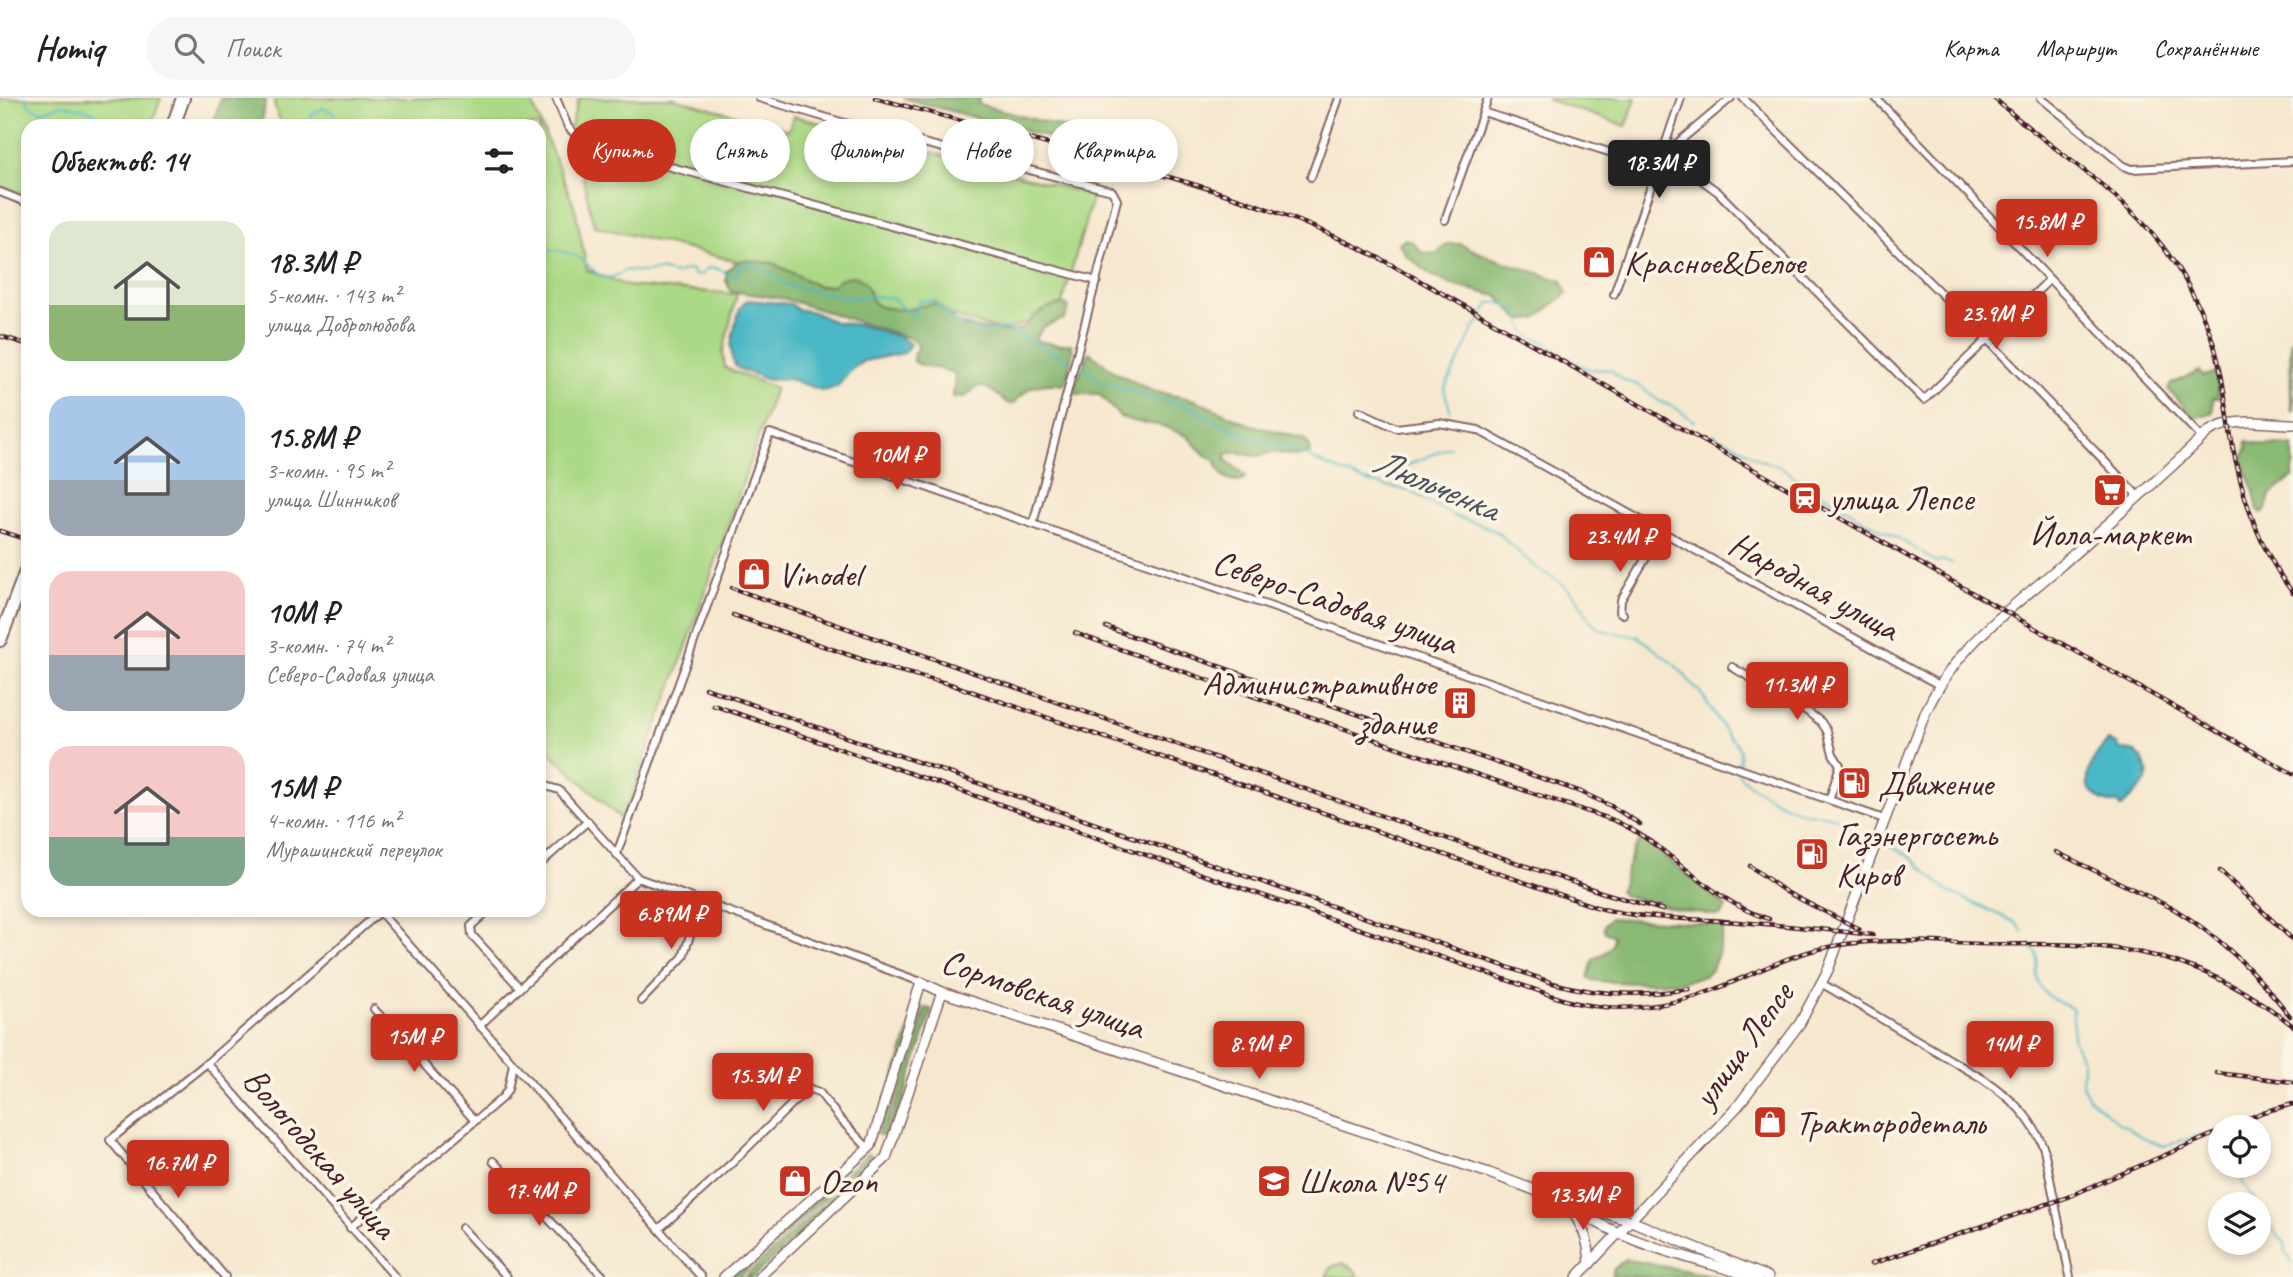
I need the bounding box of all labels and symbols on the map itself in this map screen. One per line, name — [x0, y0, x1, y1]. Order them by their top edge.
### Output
pin: 18.3M ₽ — [1594, 140, 1724, 200]
pin: 15.8M ₽ — [1982, 200, 2112, 259]
place label: Красное&Белое — [1624, 240, 1808, 285]
shop icon: Красное&Белое — [1580, 243, 1618, 281]
pin: 23.9M ₽ — [1931, 292, 2061, 351]
pin: 10M ₽ — [848, 432, 946, 492]
water label: Люльченка — [1366, 437, 1510, 533]
supermarket icon: Йола-маркет — [2091, 471, 2129, 509]
place label: улица Лепсе — [1827, 476, 1976, 521]
station icon: улица Лепсе — [1786, 479, 1824, 517]
place label: Йола-маркет — [2030, 511, 2192, 556]
pin: 23.4M ₽ — [1555, 514, 1685, 574]
street label: Народная улица — [1721, 521, 1909, 652]
street label: Северо-Садовая улица — [1207, 539, 1465, 666]
place label: Vinodel — [778, 552, 867, 597]
shop icon: Vinodel — [735, 555, 773, 593]
place label: Административное здание — [1202, 661, 1439, 746]
pin: 11.3M ₽ — [1732, 662, 1862, 722]
building icon: Административное здание — [1441, 684, 1479, 722]
place label: Движение — [1878, 761, 1996, 806]
fuel station icon: Движение — [1835, 764, 1873, 802]
place label: Газэнергосеть Киров — [1836, 812, 1999, 897]
fuel station icon: Газэнергосеть Киров — [1793, 835, 1831, 873]
pin: 6.89M ₽ — [606, 892, 736, 951]
street label: Сормовская улица — [936, 938, 1153, 1051]
street label: улица Лепсе — [1681, 971, 1805, 1118]
pin: 15M ₽ — [365, 1014, 463, 1074]
pin: 8.9M ₽ — [1202, 1021, 1316, 1081]
pin: 14M ₽ — [1961, 1021, 2059, 1081]
pin: 15.3M ₽ — [698, 1054, 828, 1113]
street label: Вологодская улица — [233, 1058, 408, 1250]
place label: Трактородеталь — [1795, 1100, 1988, 1145]
shop icon: Трактородеталь — [1751, 1103, 1789, 1141]
pin: 16.7M ₽ — [113, 1140, 243, 1200]
place label: Ozon — [820, 1159, 878, 1204]
place label: Школа №54 — [1298, 1159, 1447, 1204]
shop icon: Ozon — [776, 1162, 814, 1200]
school or university icon: Школа №54 — [1255, 1162, 1293, 1200]
pin: 17.4M ₽ — [474, 1168, 604, 1228]
pin: 13.3M ₽ — [1518, 1172, 1648, 1232]

